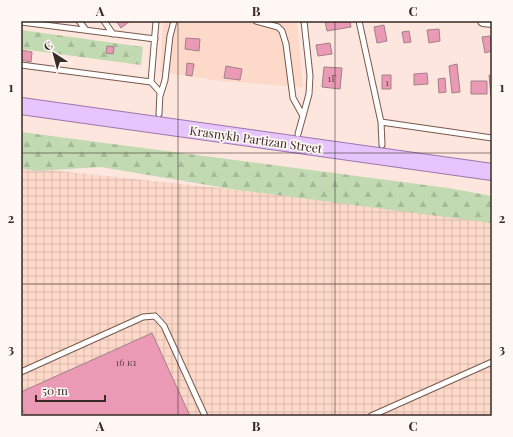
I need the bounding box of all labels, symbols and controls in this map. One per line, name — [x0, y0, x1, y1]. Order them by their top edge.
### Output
text: A — [95, 2, 105, 19]
text: B — [252, 2, 261, 19]
text: C — [408, 2, 418, 19]
north arrow — [34, 34, 74, 74]
text: С — [40, 37, 56, 54]
house number: 1Г — [328, 71, 337, 85]
house number: 1 — [385, 75, 389, 89]
text: 1 — [9, 78, 14, 95]
text: 1 — [500, 78, 505, 95]
street label: Krasnykh Partizan Street — [189, 122, 324, 156]
text: 2 — [8, 209, 15, 226]
text: 2 — [499, 209, 506, 226]
text: 3 — [8, 340, 14, 357]
text: 3 — [499, 340, 505, 357]
house number: 16 к1 — [116, 355, 137, 369]
scale bar — [36, 377, 105, 403]
text: 50 m — [42, 382, 68, 398]
text: A — [95, 417, 105, 434]
text: B — [252, 417, 261, 434]
text: C — [408, 417, 418, 434]

